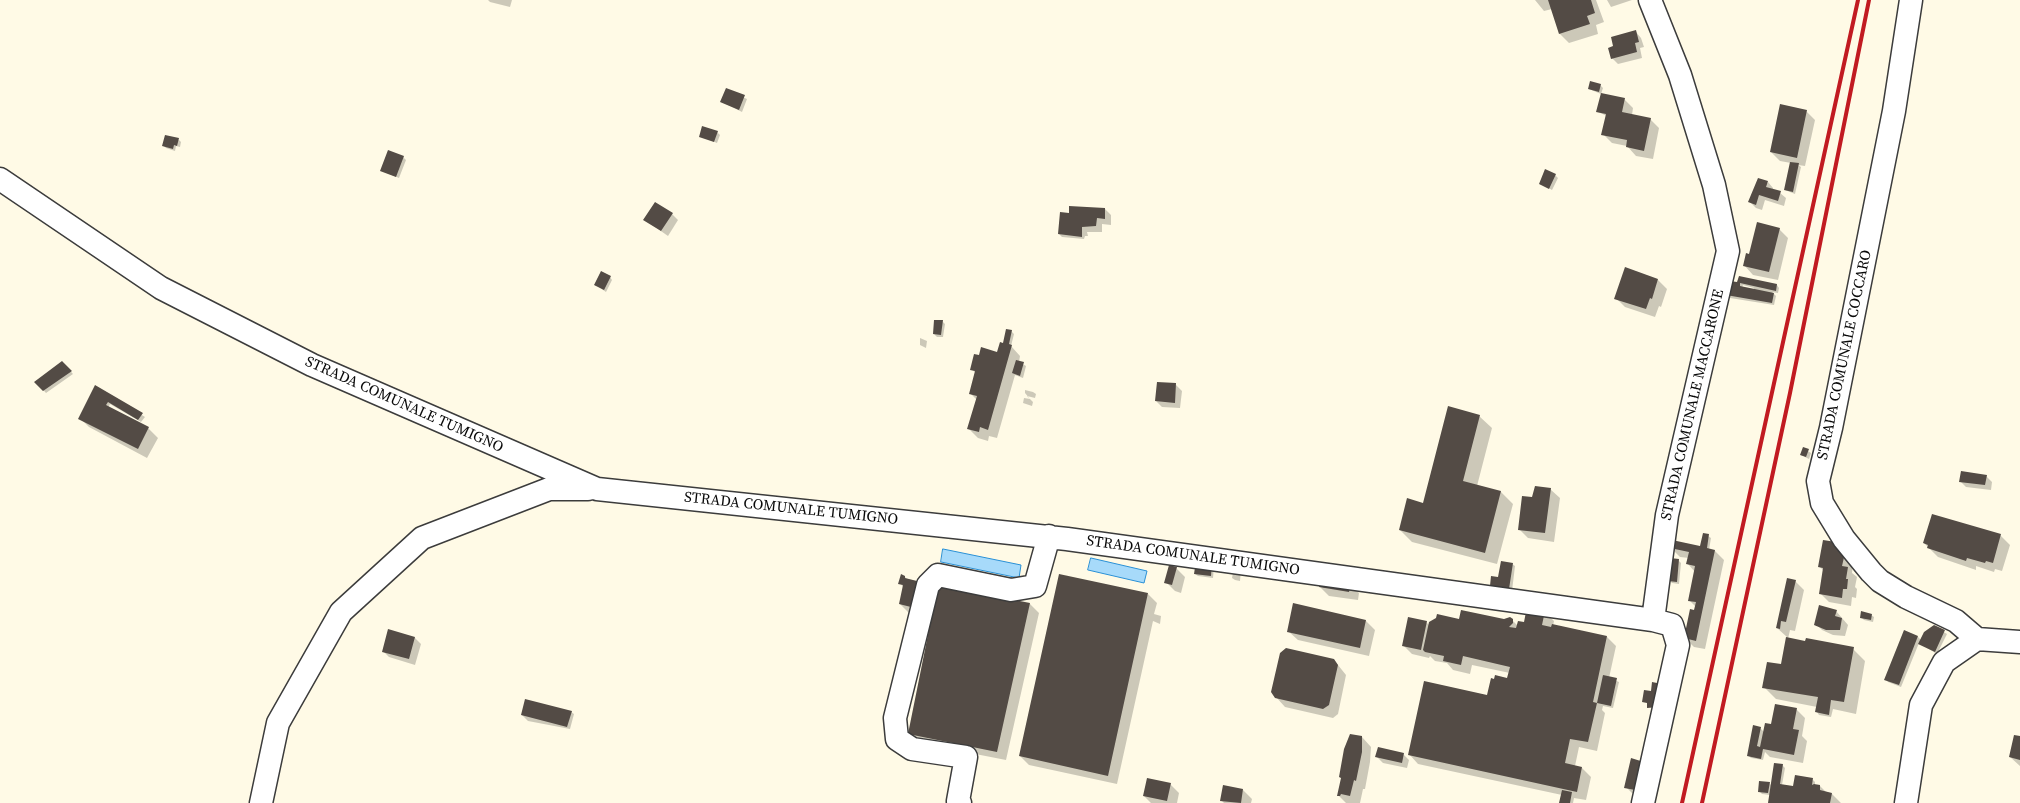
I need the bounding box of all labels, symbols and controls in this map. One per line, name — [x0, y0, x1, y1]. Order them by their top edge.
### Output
street label: STRADA COMUNALE COCCARO — [1814, 248, 1876, 462]
street label: STRADA COMUNALE MACCARONE — [1658, 288, 1728, 522]
street label: STRADA COMUNALE TUMIGNO — [302, 353, 506, 457]
street label: STRADA COMUNALE TUMIGNO — [683, 489, 899, 529]
street label: STRADA COMUNALE TUMIGNO — [1085, 532, 1301, 580]

